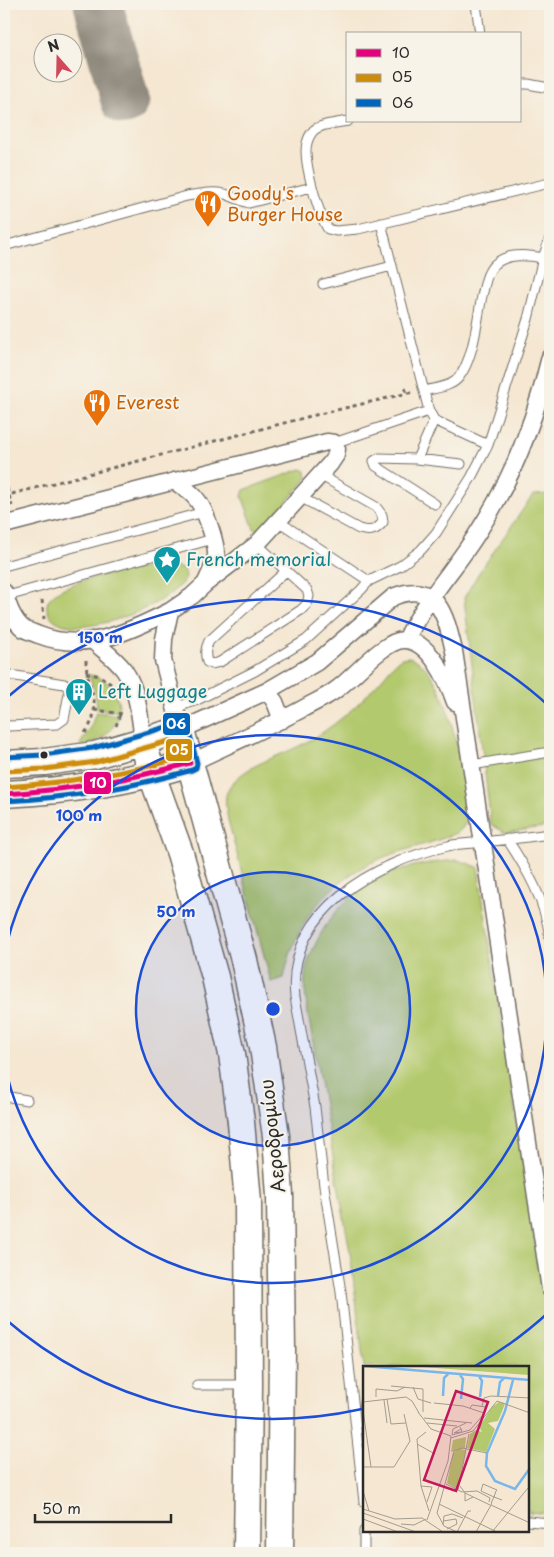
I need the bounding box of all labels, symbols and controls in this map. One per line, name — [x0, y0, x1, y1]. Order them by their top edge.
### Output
north arrow — [32, 32, 82, 82]
legend — [346, 32, 522, 122]
text: N — [45, 34, 62, 57]
text: 10 — [392, 40, 410, 63]
text: 05 — [392, 64, 412, 87]
text: 06 — [392, 90, 413, 113]
place label: Goody's Burger House — [227, 179, 343, 227]
restaurant icon: Goody's Burger House — [193, 189, 223, 228]
restaurant icon: Everest — [82, 388, 112, 427]
place label: Everest — [116, 388, 179, 415]
place icon: French memorial — [152, 545, 182, 584]
place label: French memorial — [186, 545, 331, 572]
text: 150 m — [77, 625, 123, 648]
building icon: Left Luggage — [64, 677, 94, 716]
place label: Left Luggage — [98, 677, 207, 704]
line badge: 06 — [162, 712, 191, 736]
text: 06 — [166, 713, 186, 734]
line badge: 05 — [165, 738, 193, 762]
text: 05 — [169, 739, 189, 760]
unlabelled marker — [39, 750, 49, 760]
line badge: 10 — [83, 771, 112, 795]
text: 10 — [89, 772, 107, 793]
text: 100 m — [56, 803, 102, 826]
text: 50 m — [157, 899, 195, 922]
centre of rings — [264, 1000, 282, 1018]
street label: Αεροδρομίου — [252, 1078, 291, 1194]
inset map — [363, 1366, 529, 1532]
scale bar — [35, 1492, 171, 1524]
text: 50 m — [42, 1496, 81, 1519]

